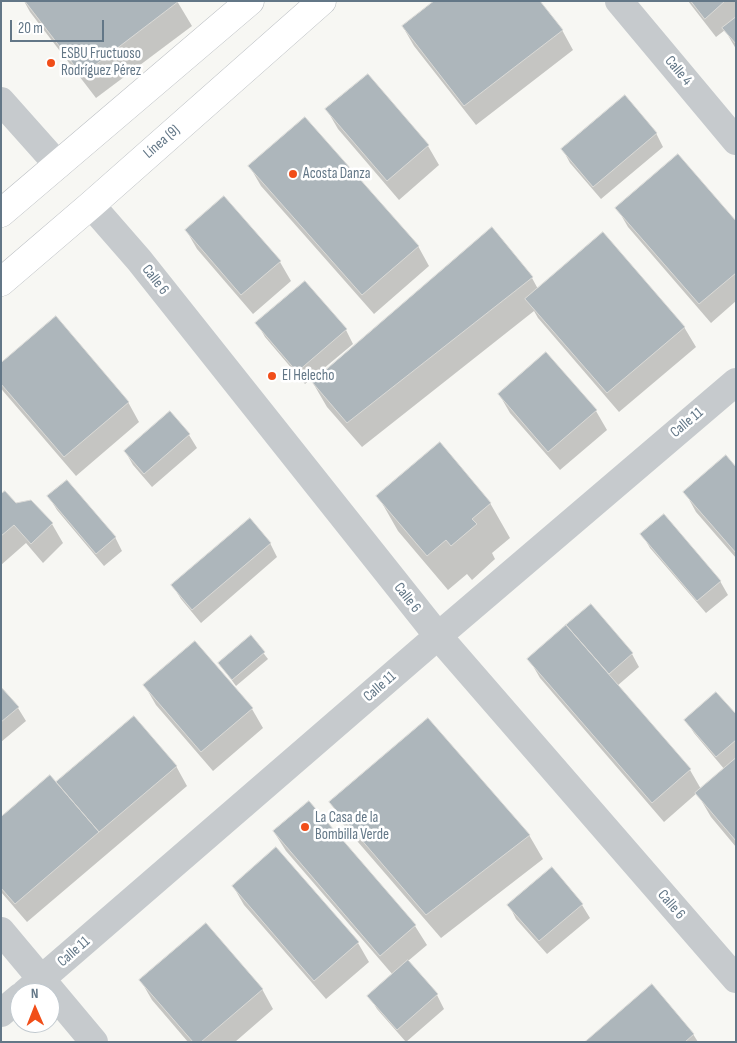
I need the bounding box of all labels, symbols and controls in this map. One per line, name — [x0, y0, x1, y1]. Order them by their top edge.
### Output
scale bar — [12, 10, 106, 42]
text: 20 m — [18, 19, 43, 38]
place label: ESBU Fructuoso Rodríguez Pérez — [61, 45, 141, 80]
street label: Calle 4 — [660, 53, 696, 89]
marker: ESBU Fructuoso Rodríguez Pérez — [45, 57, 57, 69]
street label: Línea (9) — [140, 121, 184, 163]
place label: Acosta Danza — [303, 165, 370, 183]
marker: Acosta Danza — [287, 168, 299, 180]
street label: Calle 6 — [138, 261, 172, 299]
place label: El Helecho — [282, 367, 334, 385]
marker: El Helecho — [266, 370, 278, 382]
street label: Calle 11 — [667, 404, 707, 442]
street label: Calle 6 — [390, 579, 424, 617]
street label: Calle 11 — [360, 668, 400, 706]
place label: La Casa de la Bombilla Verde — [315, 809, 389, 844]
marker: La Casa de la Bombilla Verde — [299, 821, 311, 833]
street label: Calle 6 — [653, 887, 689, 923]
street label: Calle 11 — [54, 933, 94, 971]
north arrow — [10, 983, 60, 1033]
text: N — [31, 985, 39, 1002]

